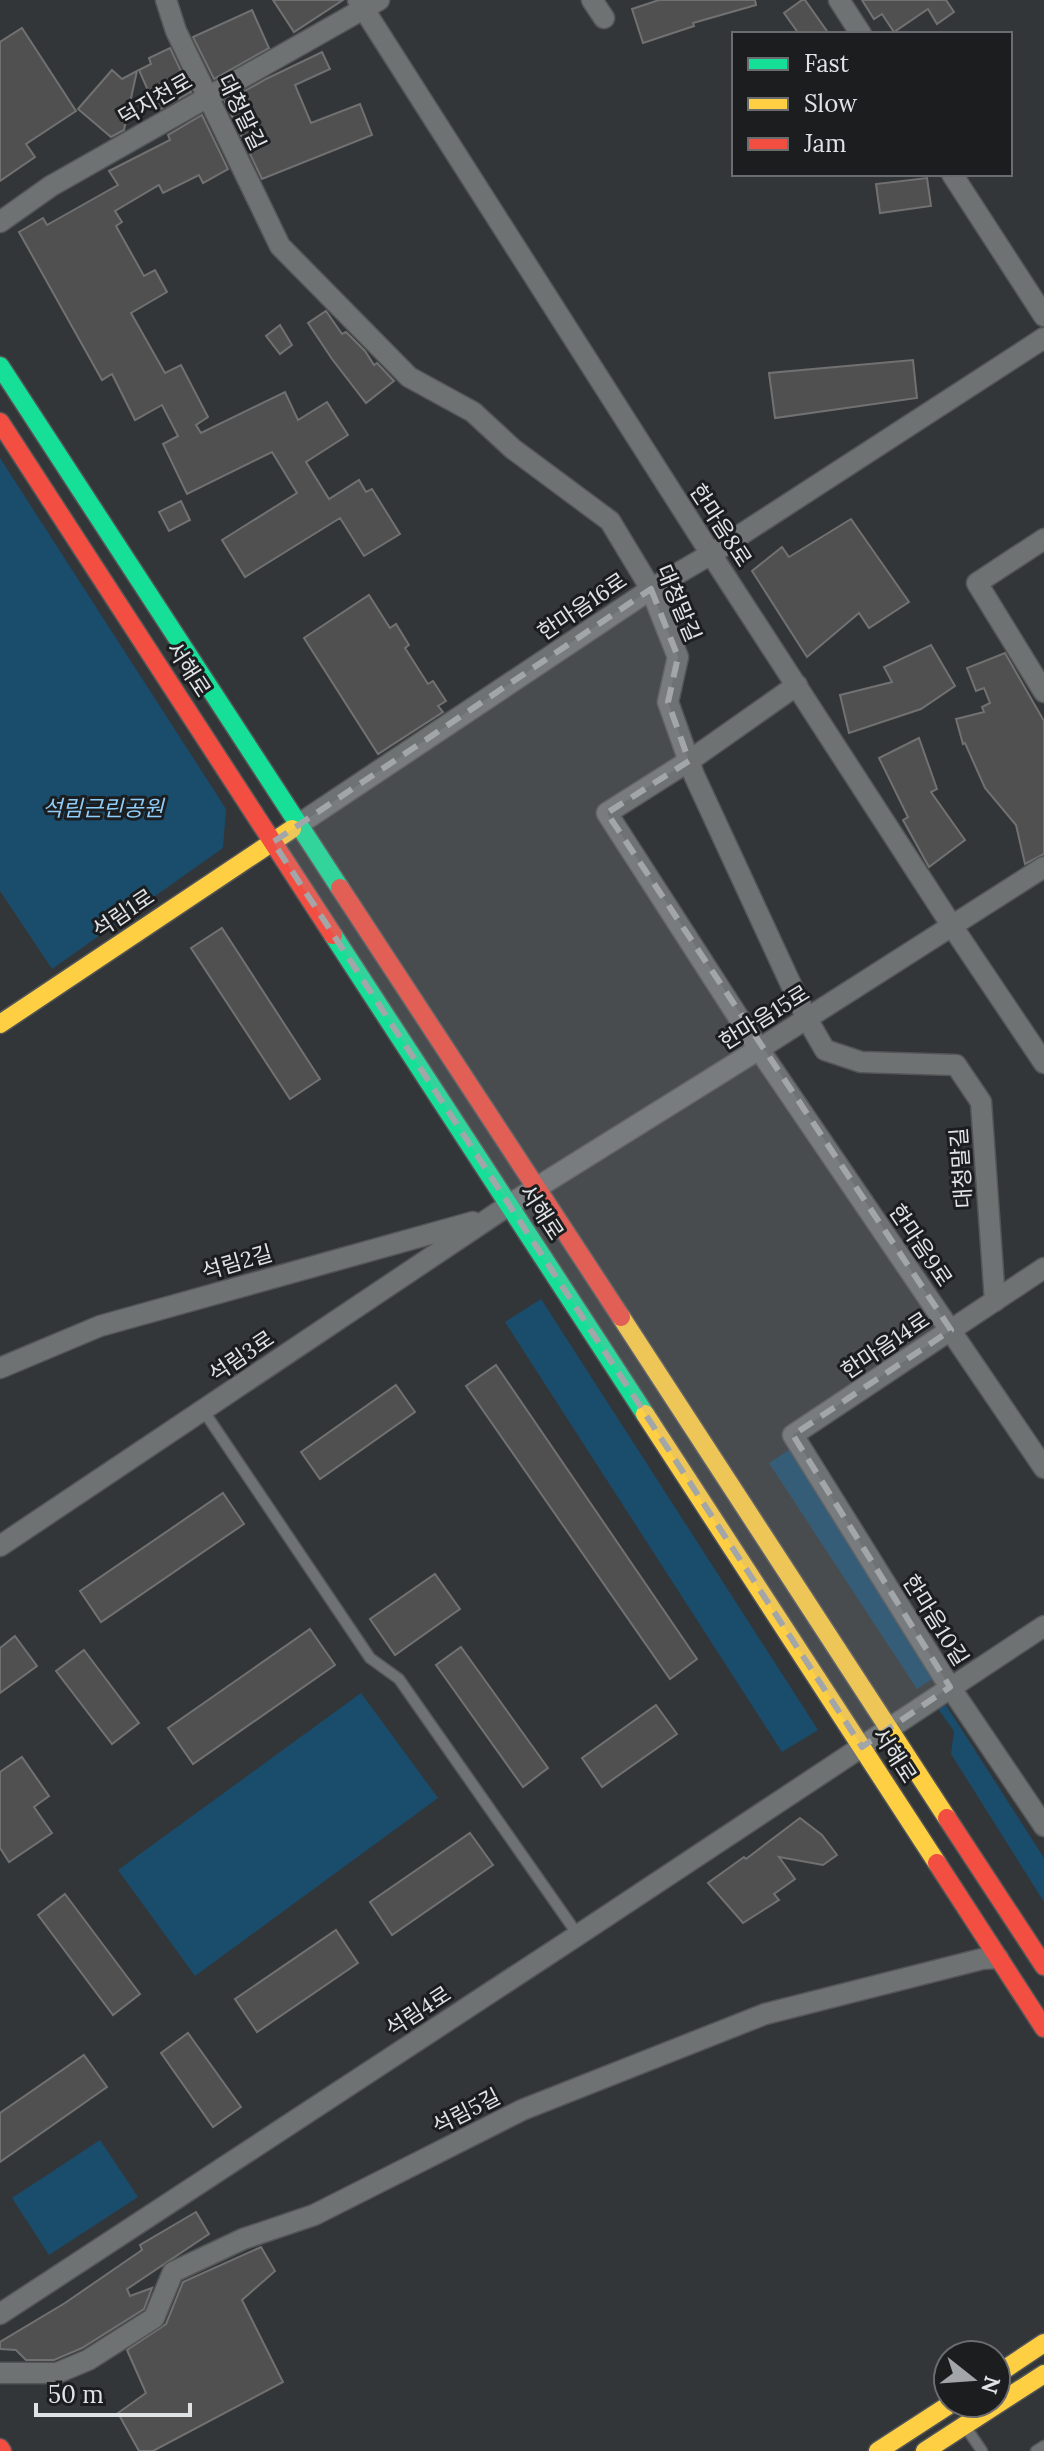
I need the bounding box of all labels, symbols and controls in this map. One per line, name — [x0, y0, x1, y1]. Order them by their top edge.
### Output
legend — [732, 32, 1012, 176]
text: Fast — [804, 48, 850, 79]
street label: 덕지천로 — [113, 67, 197, 131]
street label: 대청말길 — [212, 69, 272, 155]
text: Slow — [804, 88, 858, 119]
text: Jam — [803, 128, 846, 159]
street label: 한마음8로 — [684, 478, 758, 572]
street label: 대청말길 — [650, 560, 708, 646]
street label: 한마음16로 — [532, 566, 632, 646]
street label: 서해로 — [161, 636, 217, 702]
park label: 석림근린공원 — [42, 794, 165, 822]
street label: 석림1로 — [87, 882, 159, 944]
street label: 한마음15로 — [714, 978, 814, 1056]
street label: 대청말길 — [944, 1127, 978, 1209]
street label: 서해로 — [514, 1179, 570, 1245]
street label: 한마음9로 — [883, 1198, 959, 1292]
street label: 석림2길 — [198, 1239, 276, 1285]
street label: 한마음14로 — [835, 1305, 935, 1385]
street label: 석림3로 — [203, 1324, 279, 1388]
street label: 한마음10길 — [897, 1569, 975, 1671]
street label: 서해로 — [867, 1722, 923, 1788]
street label: 석림4로 — [380, 1979, 456, 2043]
street label: 석림5길 — [427, 2082, 505, 2140]
north arrow — [932, 2339, 1012, 2419]
scale bar — [36, 2367, 190, 2417]
text: N — [975, 2373, 1007, 2397]
text: 50 m — [48, 2379, 104, 2410]

